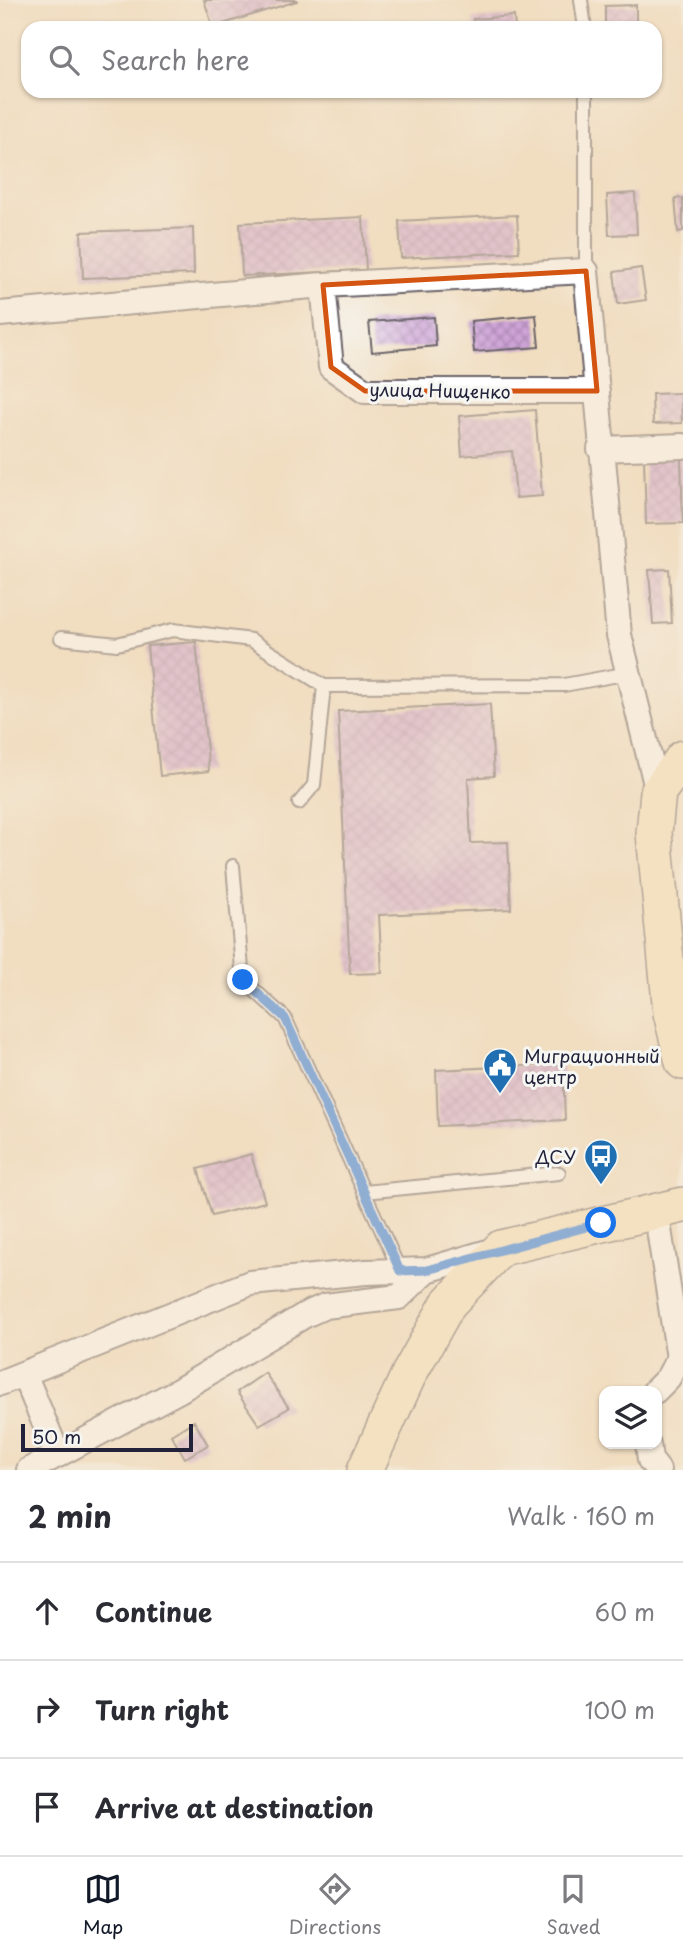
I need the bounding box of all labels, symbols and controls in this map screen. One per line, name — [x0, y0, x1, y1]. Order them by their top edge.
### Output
search box — [21, 21, 662, 98]
text: Search here — [101, 40, 250, 79]
icon: search — [45, 41, 83, 79]
street label: улица Нищенко — [369, 375, 511, 405]
route end — [227, 964, 258, 995]
place label: Миграционный центр — [524, 1042, 660, 1090]
public building icon: Миграционный центр — [481, 1046, 519, 1095]
bus stop icon: ДСУ — [582, 1137, 620, 1186]
place label: ДСУ — [535, 1143, 576, 1170]
route start — [585, 1207, 616, 1238]
map controls — [599, 1386, 662, 1449]
button: layers — [599, 1386, 662, 1449]
scale bar — [21, 1421, 192, 1453]
text: 50 m — [32, 1422, 81, 1450]
text: 2 min — [28, 1493, 112, 1538]
text: Walk · 160 m — [507, 1498, 655, 1533]
icon: ahead — [28, 1592, 66, 1630]
text: Continue — [95, 1592, 212, 1631]
text: 60 m — [595, 1594, 655, 1629]
icon: right — [28, 1690, 66, 1728]
text: Turn right — [95, 1690, 229, 1729]
text: 100 m — [585, 1692, 655, 1727]
icon: arrive — [28, 1788, 66, 1826]
text: Arrive at destination — [95, 1788, 374, 1827]
tab: Map — [83, 1870, 123, 1940]
tab: Directions — [289, 1870, 381, 1940]
tab: Saved — [546, 1870, 600, 1940]

